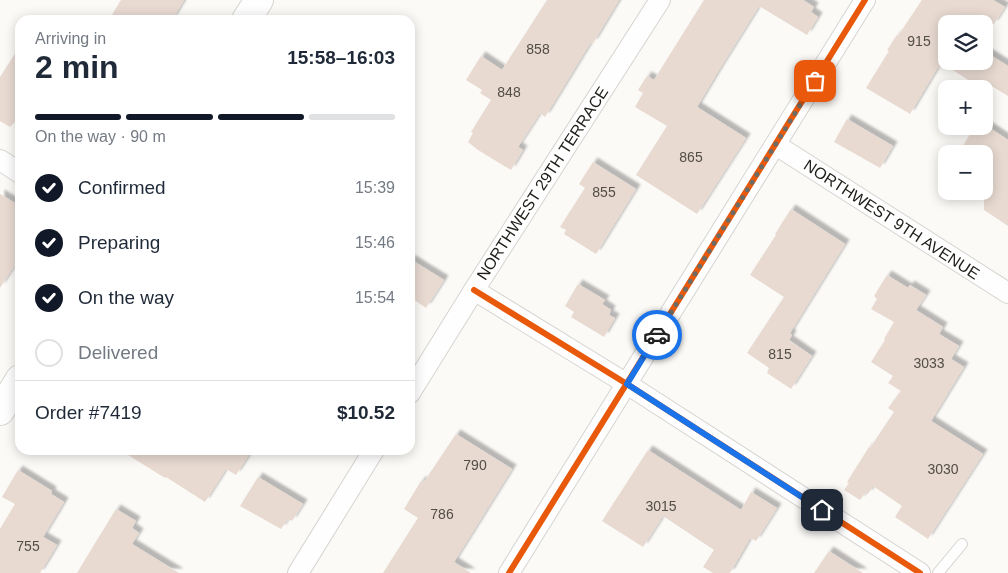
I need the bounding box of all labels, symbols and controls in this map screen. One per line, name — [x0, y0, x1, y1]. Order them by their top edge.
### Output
map controls — [938, 15, 993, 200]
button: layers — [938, 15, 993, 70]
text: Arriving in — [35, 30, 106, 47]
house number: 915 — [907, 33, 931, 49]
house number: 858 — [526, 41, 550, 57]
text: 15:58–16:03 — [287, 47, 395, 68]
text: 2 min — [35, 49, 119, 85]
pin — [794, 60, 836, 102]
icon: bag — [801, 67, 829, 95]
button: + — [938, 80, 993, 135]
street label: NORTHWEST 29TH TERRACE — [474, 84, 611, 283]
house number: 848 — [497, 84, 521, 100]
text: On the way · 90 m — [35, 128, 166, 145]
button: − — [938, 145, 993, 200]
house number: 865 — [679, 149, 703, 165]
street label: NORTHWEST 9TH AVENUE — [801, 156, 982, 282]
icon: check — [35, 174, 63, 202]
text: Confirmed — [78, 177, 166, 198]
text: 15:39 — [355, 179, 395, 196]
house number: 855 — [592, 184, 616, 200]
icon: check — [35, 229, 63, 257]
text: Preparing — [78, 232, 160, 253]
text: 15:46 — [355, 234, 395, 251]
icon: check — [35, 284, 63, 312]
text: On the way — [78, 287, 174, 308]
text: 15:54 — [355, 289, 395, 306]
courier — [632, 310, 682, 360]
icon: car — [643, 321, 671, 349]
text: Delivered — [78, 342, 158, 363]
house number: 815 — [768, 346, 792, 362]
house number: 3033 — [913, 355, 945, 371]
text: Order #7419 — [35, 402, 142, 423]
text: $10.52 — [337, 402, 395, 423]
house number: 790 — [463, 457, 487, 473]
house number: 3030 — [927, 461, 959, 477]
pin — [801, 489, 843, 531]
icon: home — [808, 496, 836, 524]
house number: 3015 — [645, 498, 677, 514]
house number: 786 — [430, 506, 454, 522]
house number: 755 — [16, 538, 40, 554]

